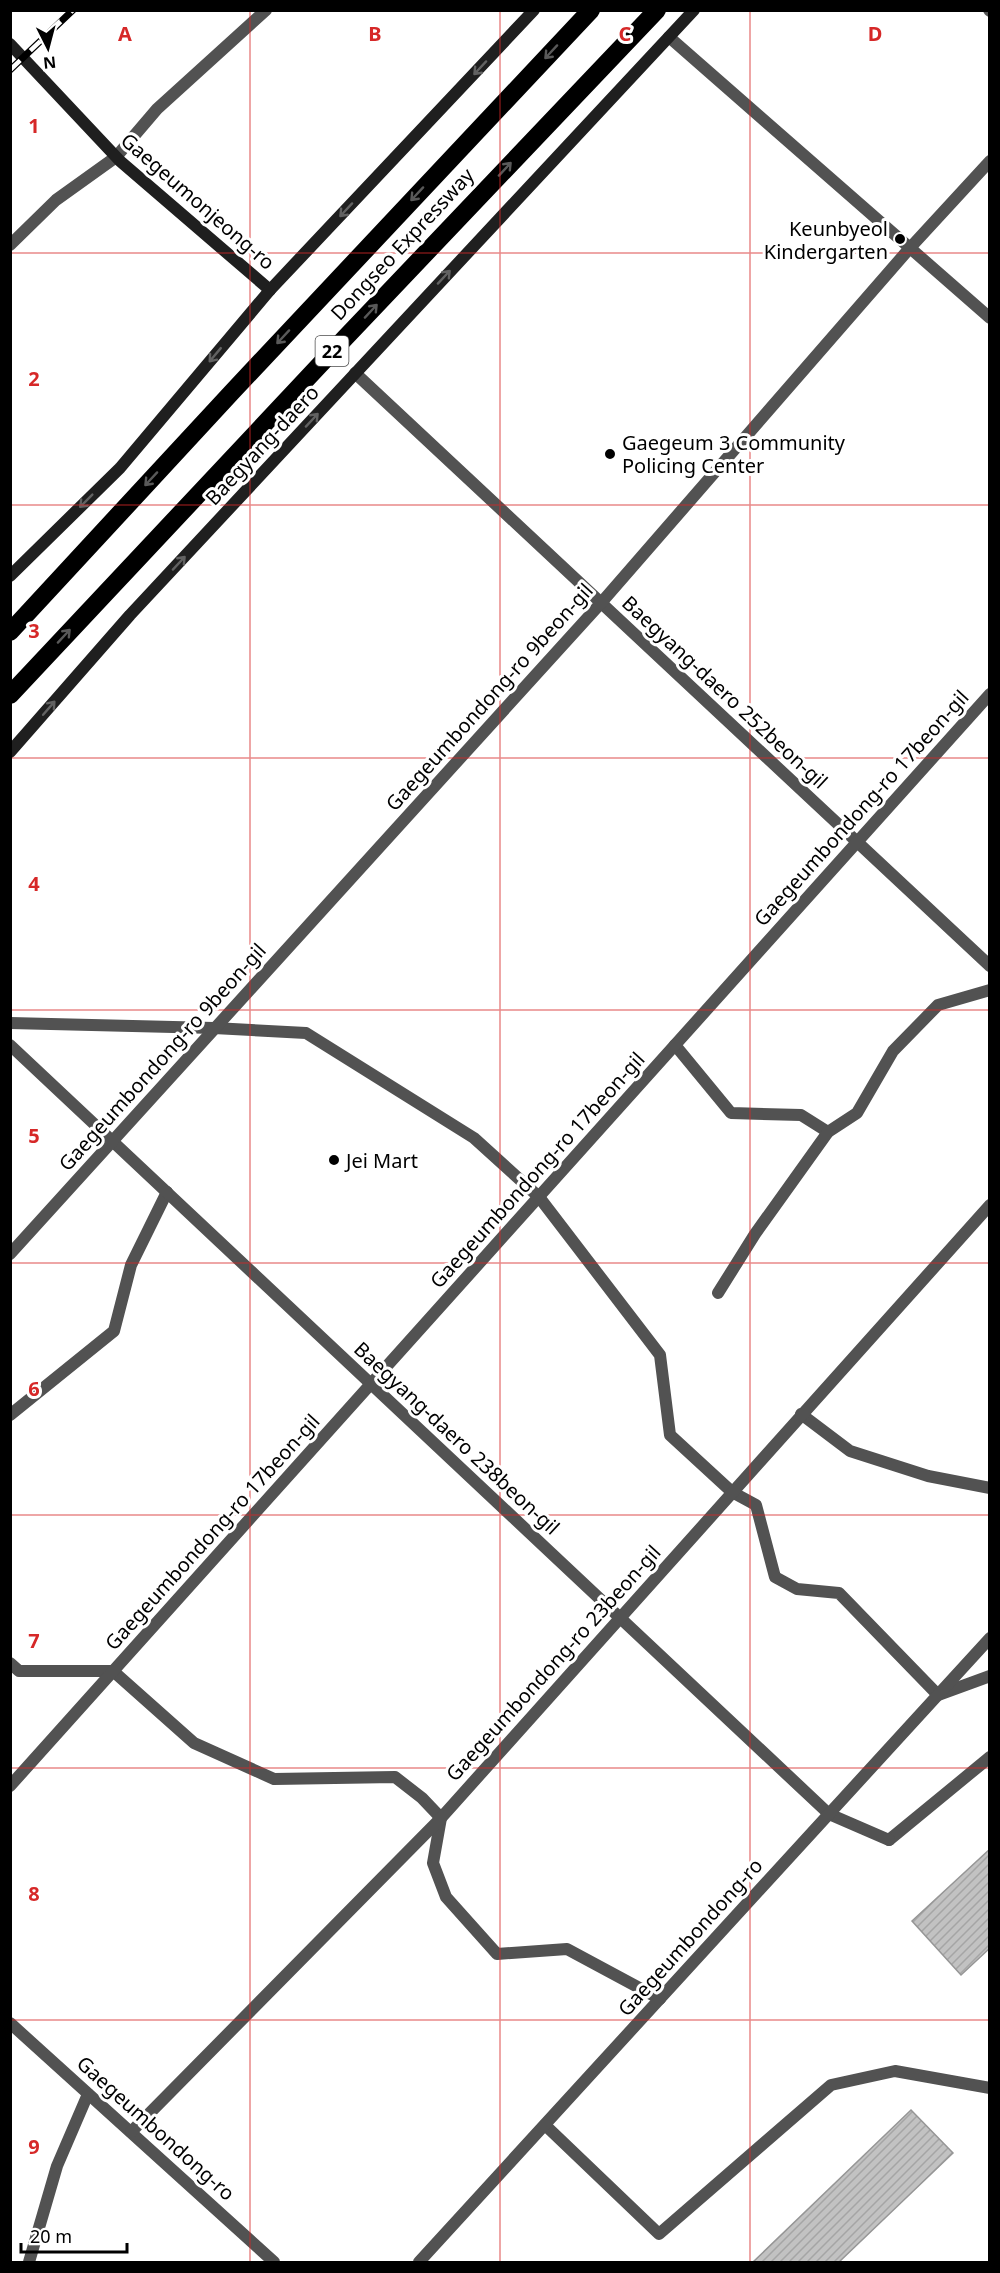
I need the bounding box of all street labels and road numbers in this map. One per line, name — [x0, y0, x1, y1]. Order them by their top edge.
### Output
street label: Gaegeumonjeong-ro — [115, 127, 281, 275]
street label: Dongseo Expressway — [324, 161, 480, 326]
road number: 22 — [316, 336, 348, 366]
street label: Baegyang-daero — [199, 379, 325, 511]
street label: Gaegeumbondong-ro 9beon-gil — [379, 577, 599, 817]
street label: Baegyang-daero 252beon-gil — [616, 589, 834, 795]
street label: Gaegeumbondong-ro 17beon-gil — [748, 684, 974, 932]
street label: Gaegeumbondong-ro 9beon-gil — [52, 937, 272, 1177]
street label: Gaegeumbondong-ro 17beon-gil — [424, 1046, 650, 1294]
street label: Baegyang-daero 238beon-gil — [348, 1335, 566, 1541]
street label: Gaegeumbondong-ro 17beon-gil — [99, 1408, 325, 1656]
street label: Gaegeumbondong-ro 23beon-gil — [440, 1539, 666, 1787]
street label: Gaegeumbondong-ro — [612, 1852, 768, 2022]
street label: Gaegeumbondong-ro — [71, 2050, 241, 2206]

